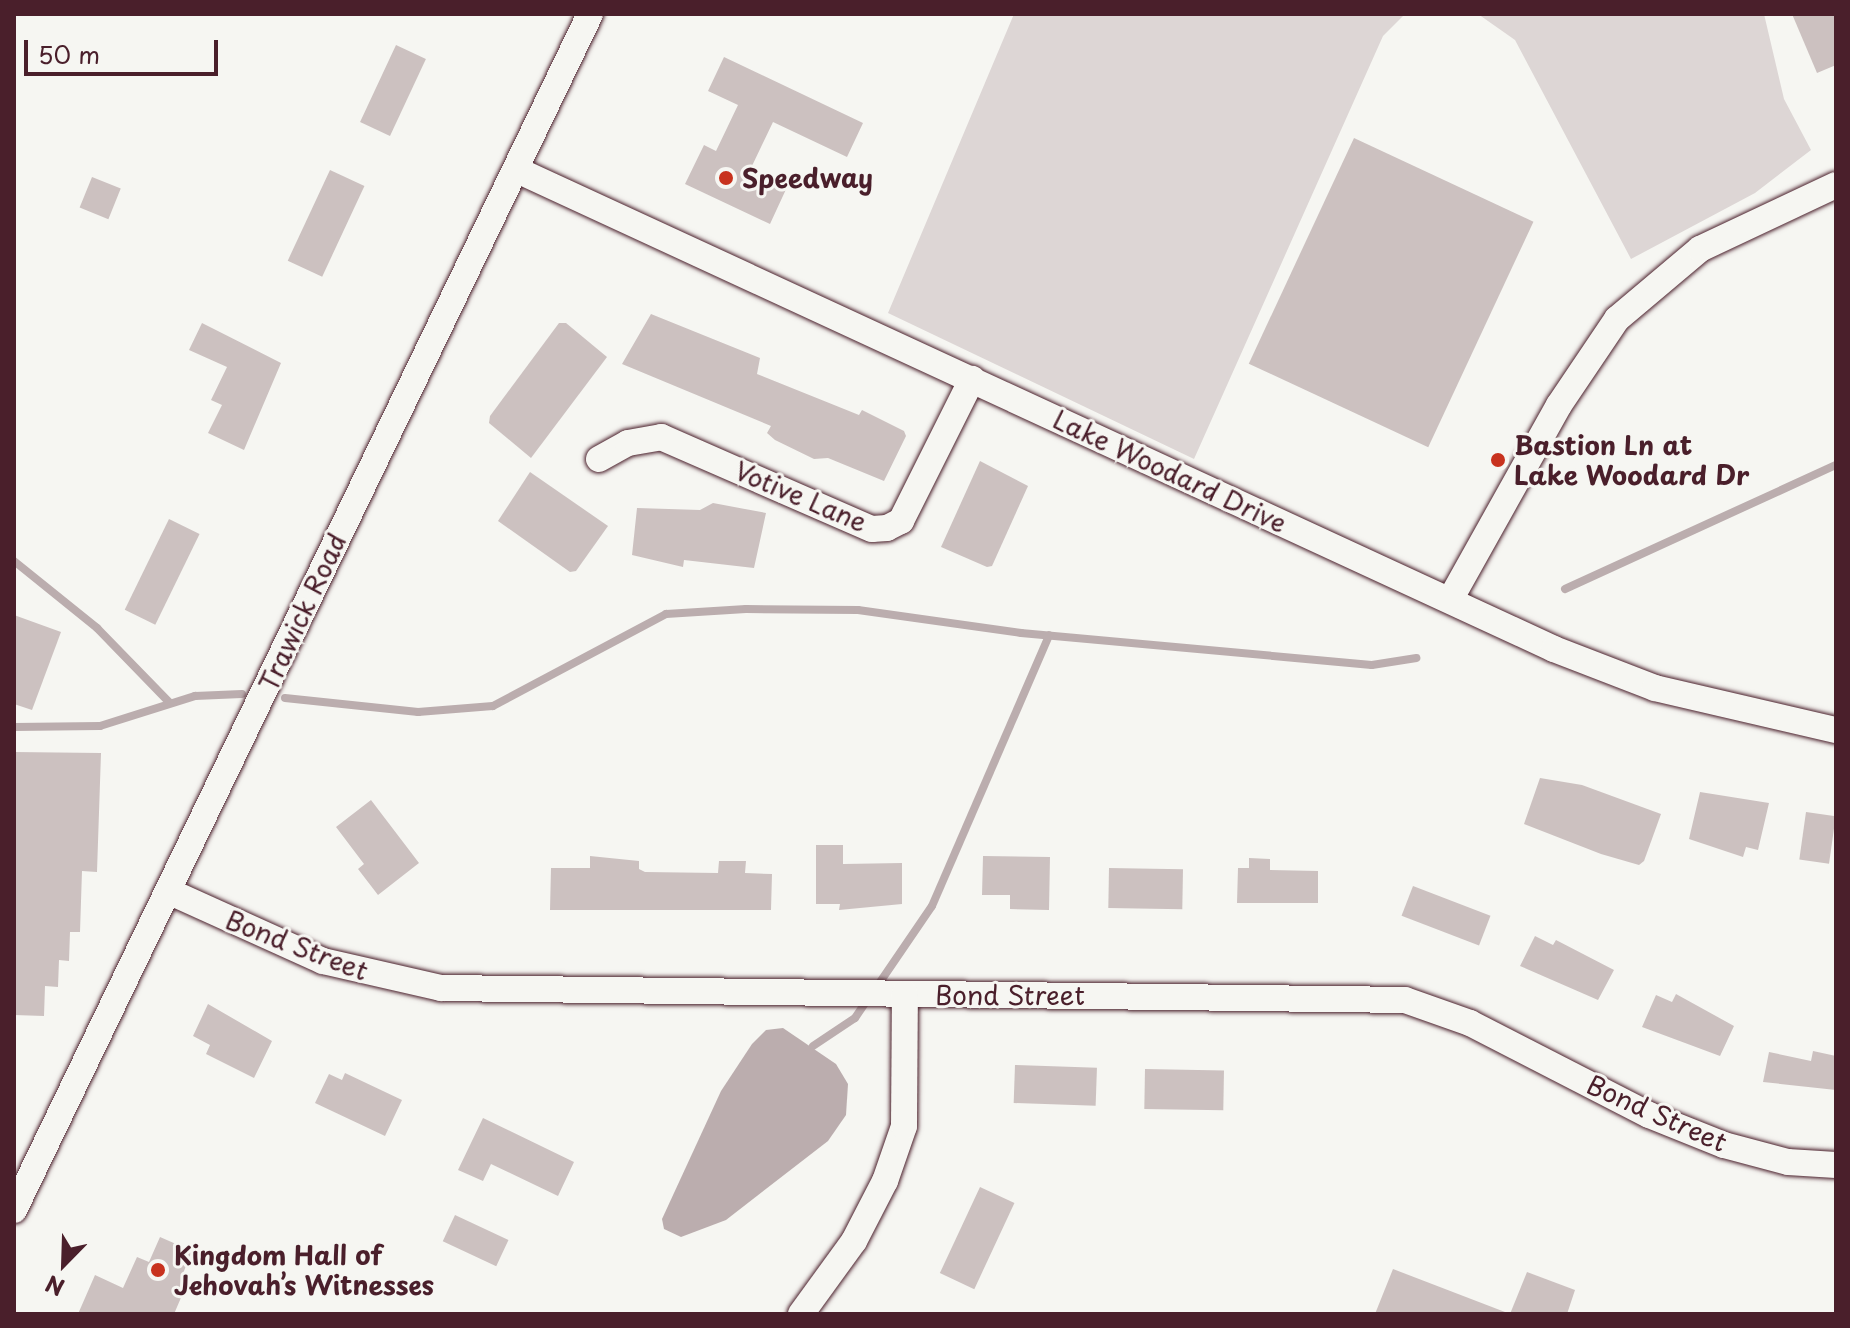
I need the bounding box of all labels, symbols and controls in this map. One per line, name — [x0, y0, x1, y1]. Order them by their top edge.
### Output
scale bar — [28, 24, 222, 74]
text: 50 m — [38, 36, 100, 72]
place label: Speedway — [742, 162, 873, 194]
marker: Speedway — [717, 169, 735, 187]
street label: Lake Woodard Drive — [1048, 403, 1292, 539]
place label: Bastion Ln at Lake Woodard Dr — [1514, 429, 1750, 490]
marker: Bastion Ln at Lake Woodard Dr — [1489, 451, 1507, 469]
street label: Votive Lane — [730, 454, 872, 538]
street label: Trawick Road — [252, 528, 352, 696]
street label: Bond Street — [222, 904, 372, 986]
street label: Bond Street — [936, 979, 1084, 1011]
street label: Bond Street — [1583, 1069, 1731, 1157]
north arrow — [24, 1224, 104, 1304]
place label: Kingdom Hall of Jehovah’s Witnesses — [174, 1239, 435, 1300]
marker: Kingdom Hall of Jehovah’s Witnesses — [149, 1261, 167, 1279]
text: N — [40, 1268, 69, 1305]

